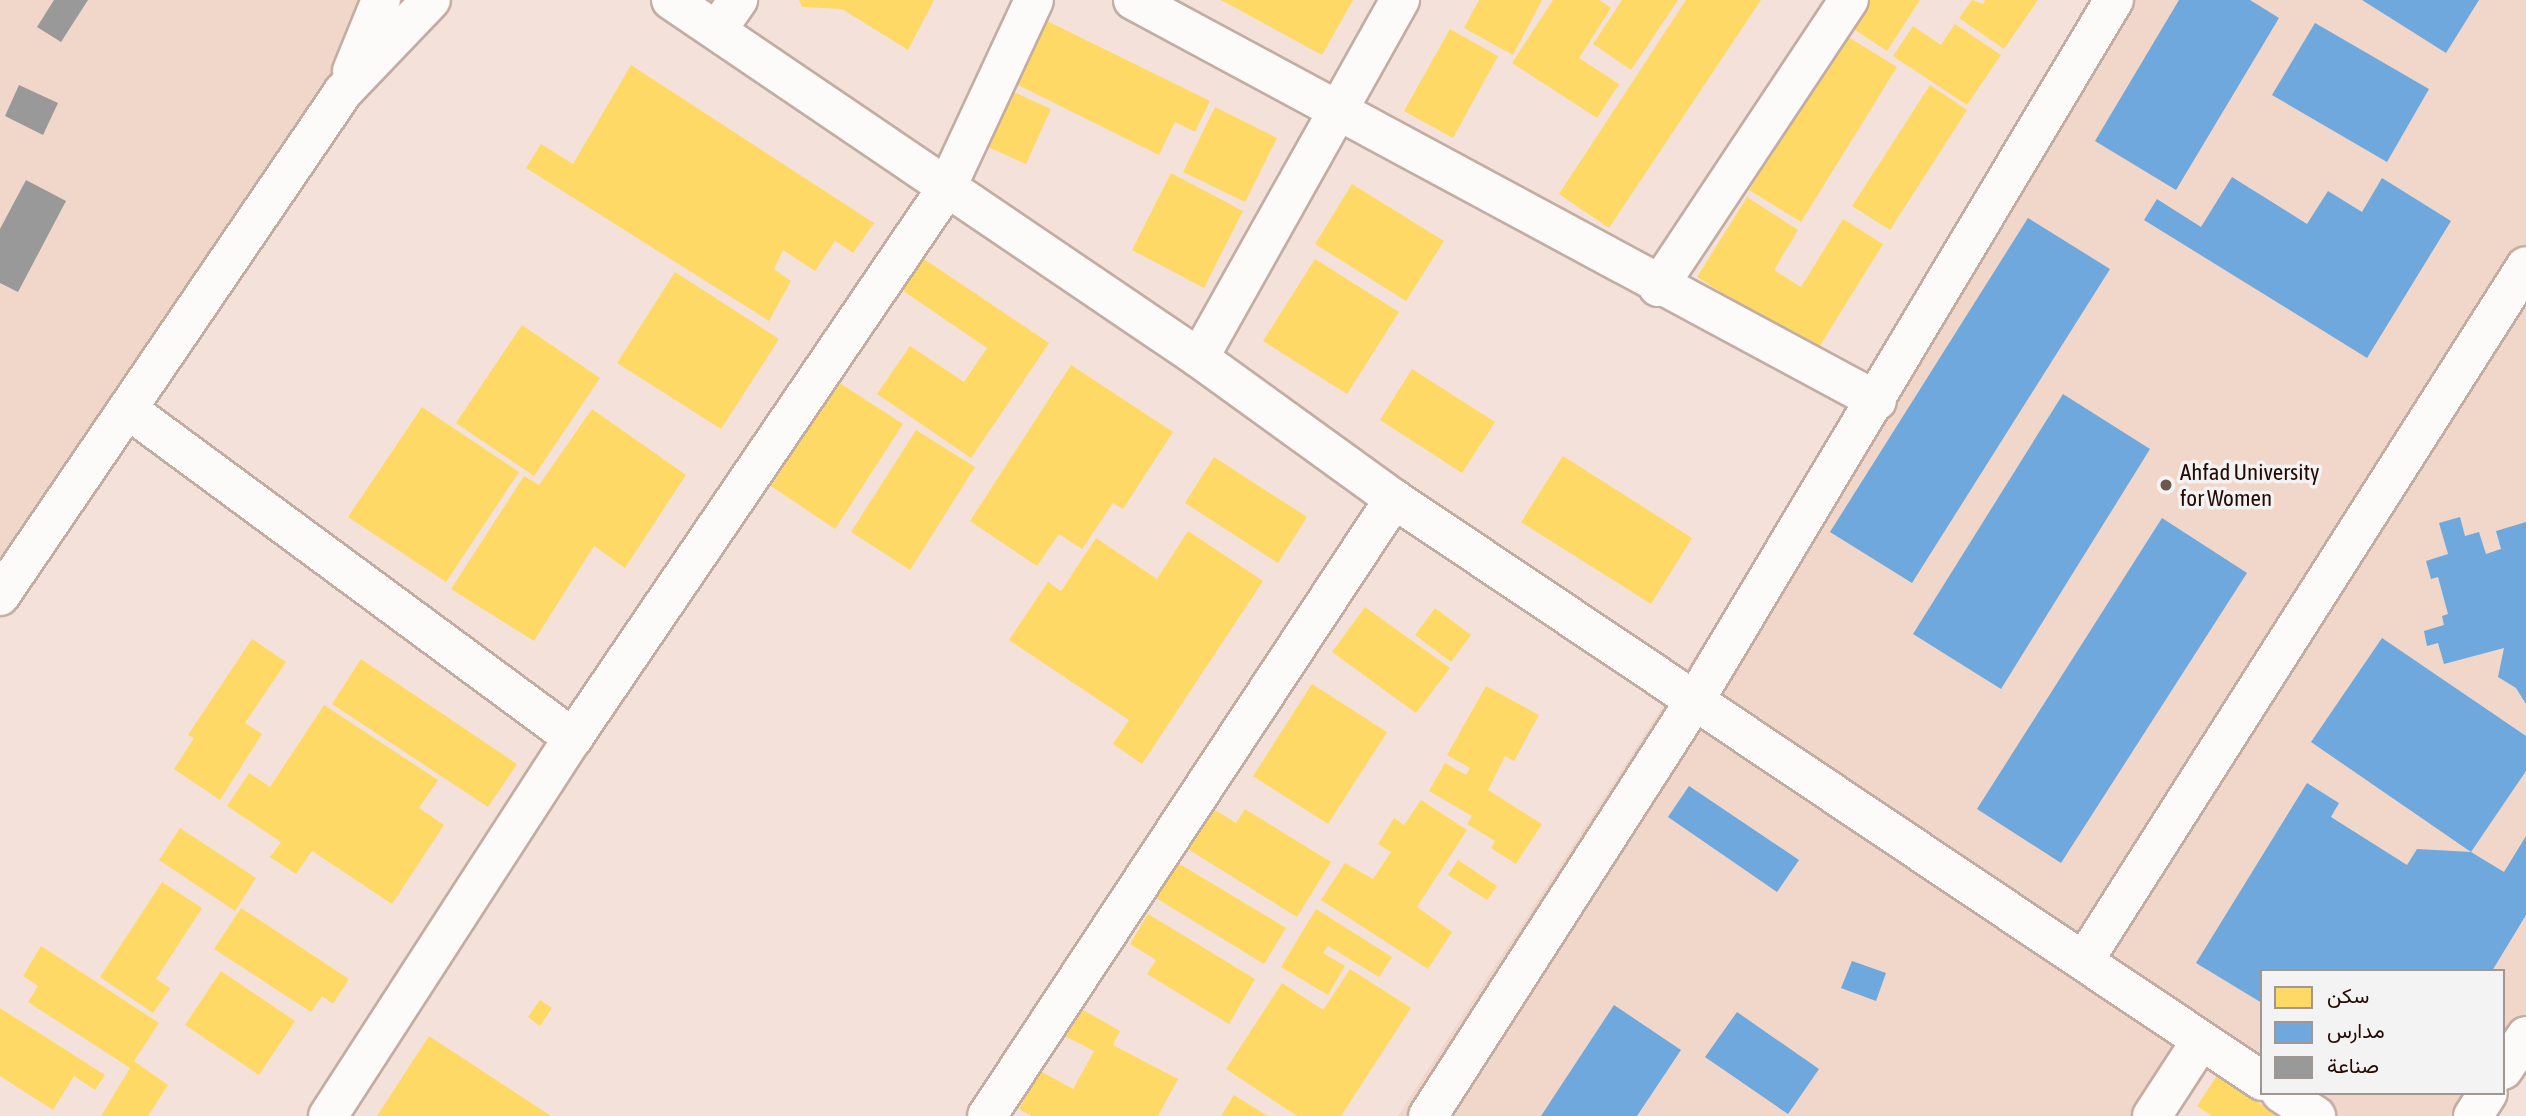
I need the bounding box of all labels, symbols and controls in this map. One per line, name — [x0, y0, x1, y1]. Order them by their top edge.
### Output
place label: Ahfad University for Women — [2180, 458, 2320, 512]
marker: Ahfad University for Women — [2158, 477, 2174, 493]
legend — [2260, 969, 2505, 1095]
text: سكن — [2327, 983, 2369, 1007]
text: مدارس — [2327, 1018, 2385, 1042]
text: صناعة — [2327, 1053, 2379, 1077]

